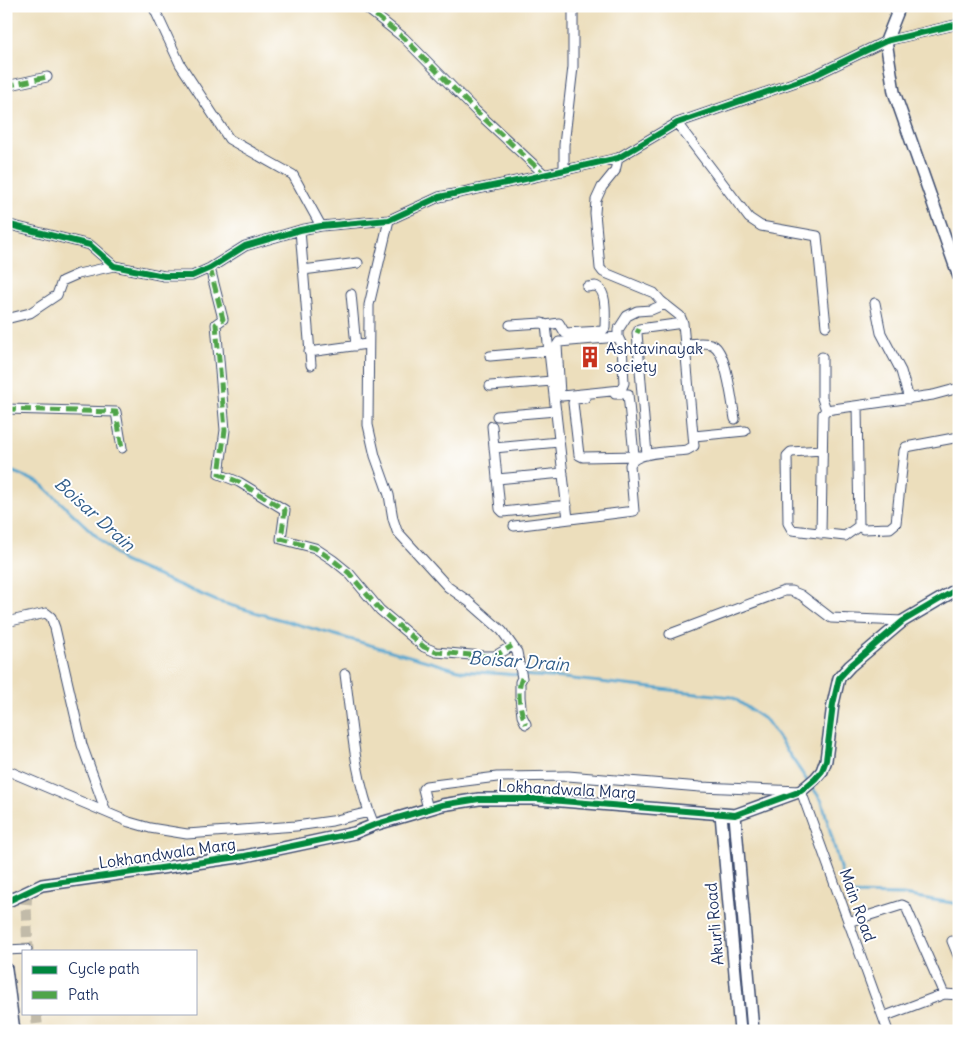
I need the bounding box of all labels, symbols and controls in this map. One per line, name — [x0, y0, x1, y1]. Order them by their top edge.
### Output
place label: Ashtavinayak society — [606, 338, 703, 376]
building icon: Ashtavinayak society — [577, 344, 603, 370]
water label: Boisar Drain — [50, 472, 141, 557]
water label: Boisar Drain — [468, 646, 571, 676]
street label: Lokhandwala Marg — [497, 775, 637, 803]
street label: Lokhandwala Marg — [97, 833, 237, 873]
street label: Main Road — [836, 866, 880, 944]
street label: Akurli Road — [700, 882, 728, 966]
legend — [22, 950, 198, 1014]
text: Cycle path — [68, 959, 140, 978]
text: Path — [68, 985, 99, 1004]

